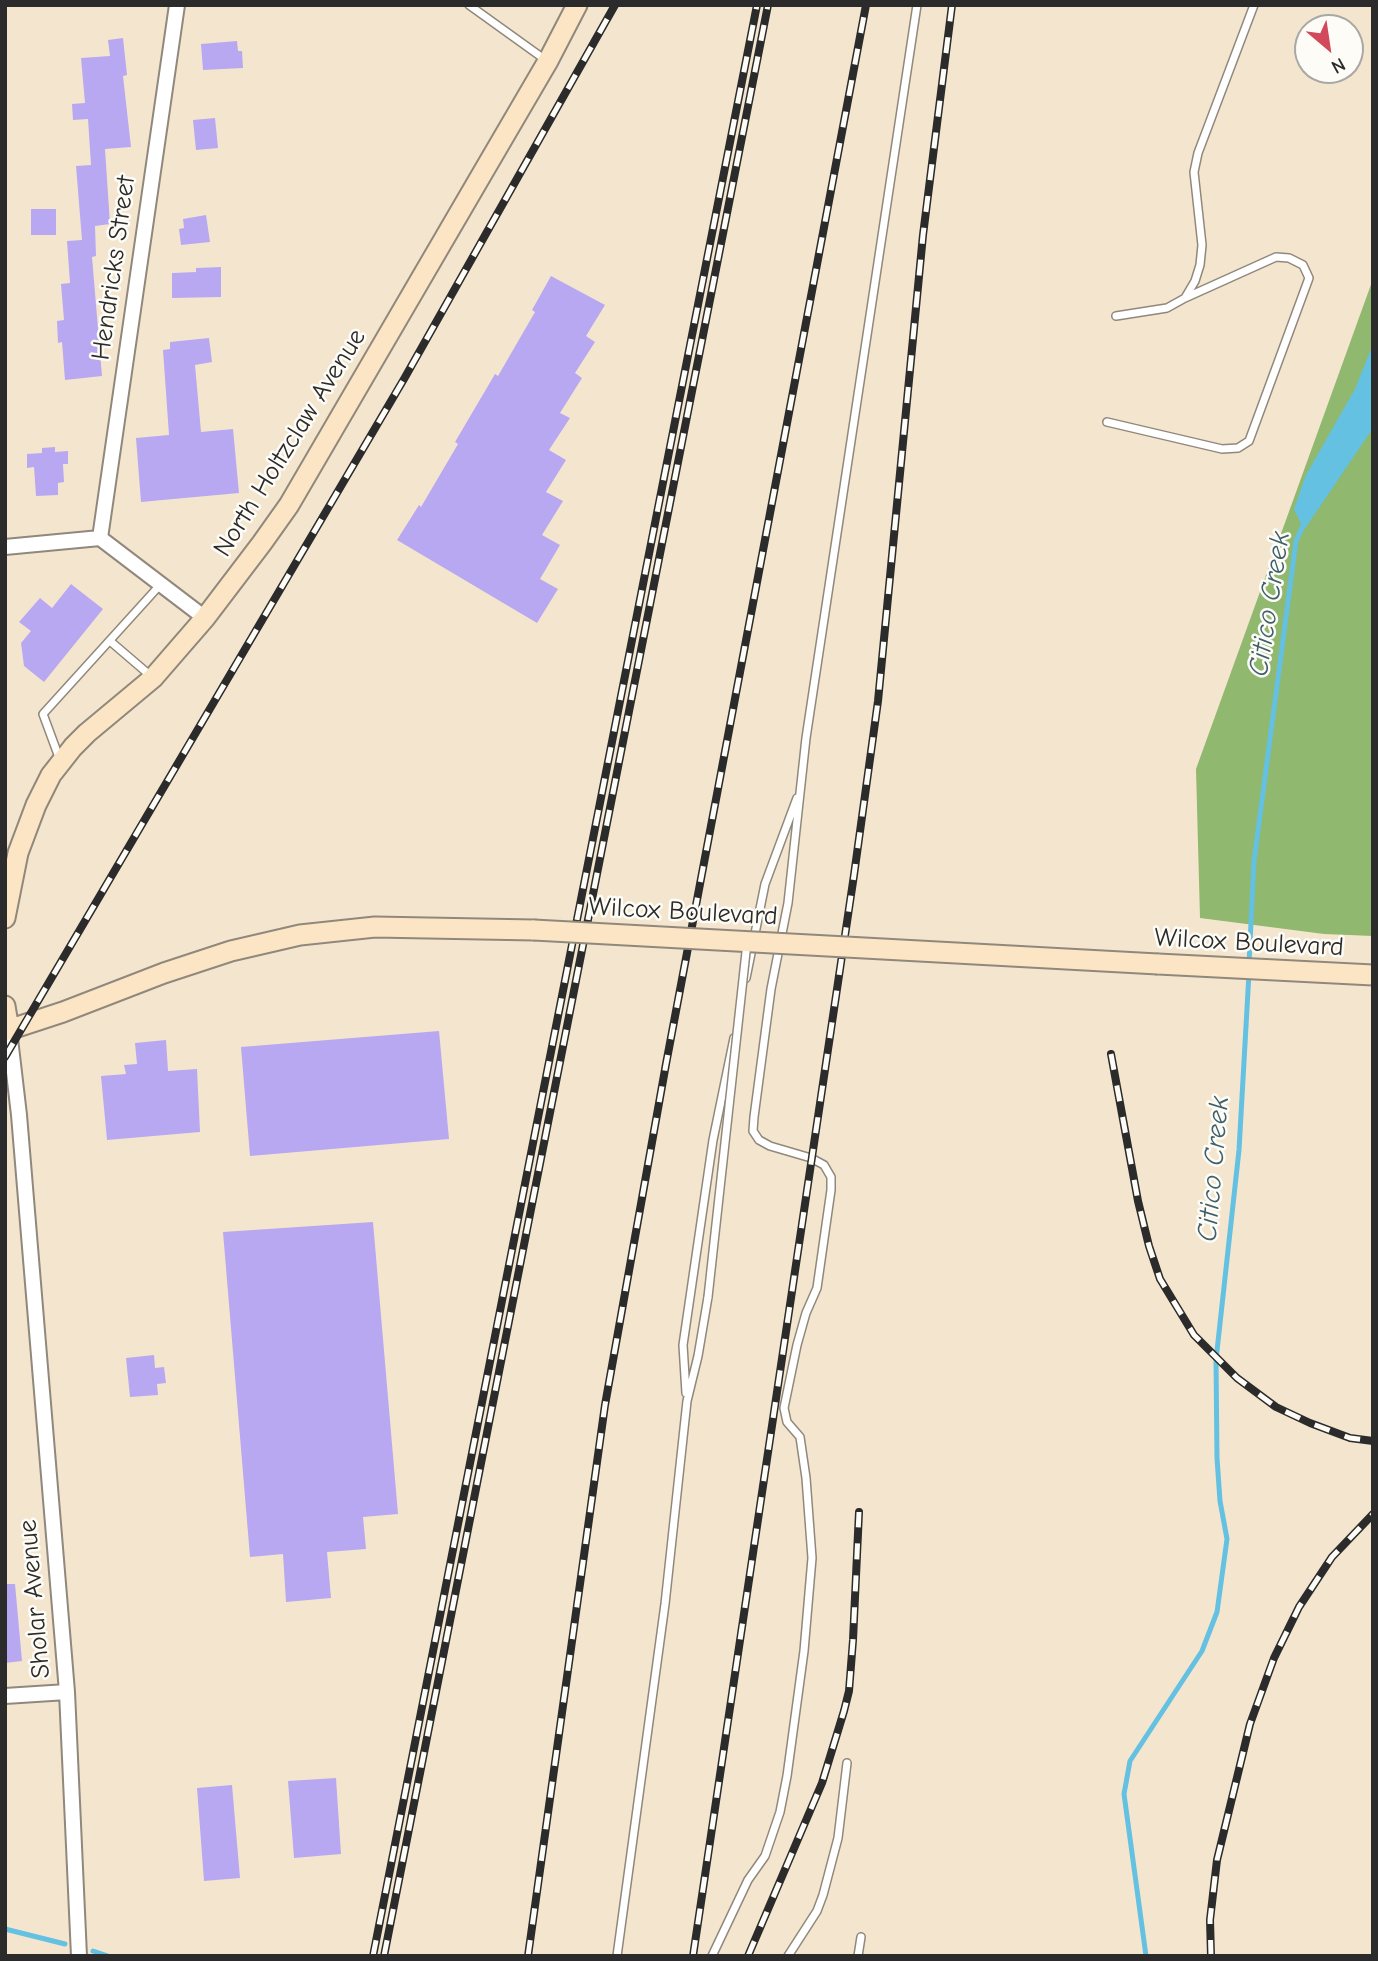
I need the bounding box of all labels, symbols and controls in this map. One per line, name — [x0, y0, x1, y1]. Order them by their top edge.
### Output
north arrow — [1294, 14, 1364, 84]
text: N — [1327, 53, 1349, 78]
street label: Hendricks Street — [86, 174, 142, 362]
street label: North Holtzclaw Avenue — [207, 323, 373, 563]
water label: Citico Creek — [1242, 529, 1298, 679]
street label: Wilcox Boulevard — [587, 891, 779, 933]
street label: Wilcox Boulevard — [1153, 922, 1345, 964]
water label: Citico Creek — [1191, 1095, 1237, 1243]
street label: Sholar Avenue — [13, 1518, 57, 1680]

